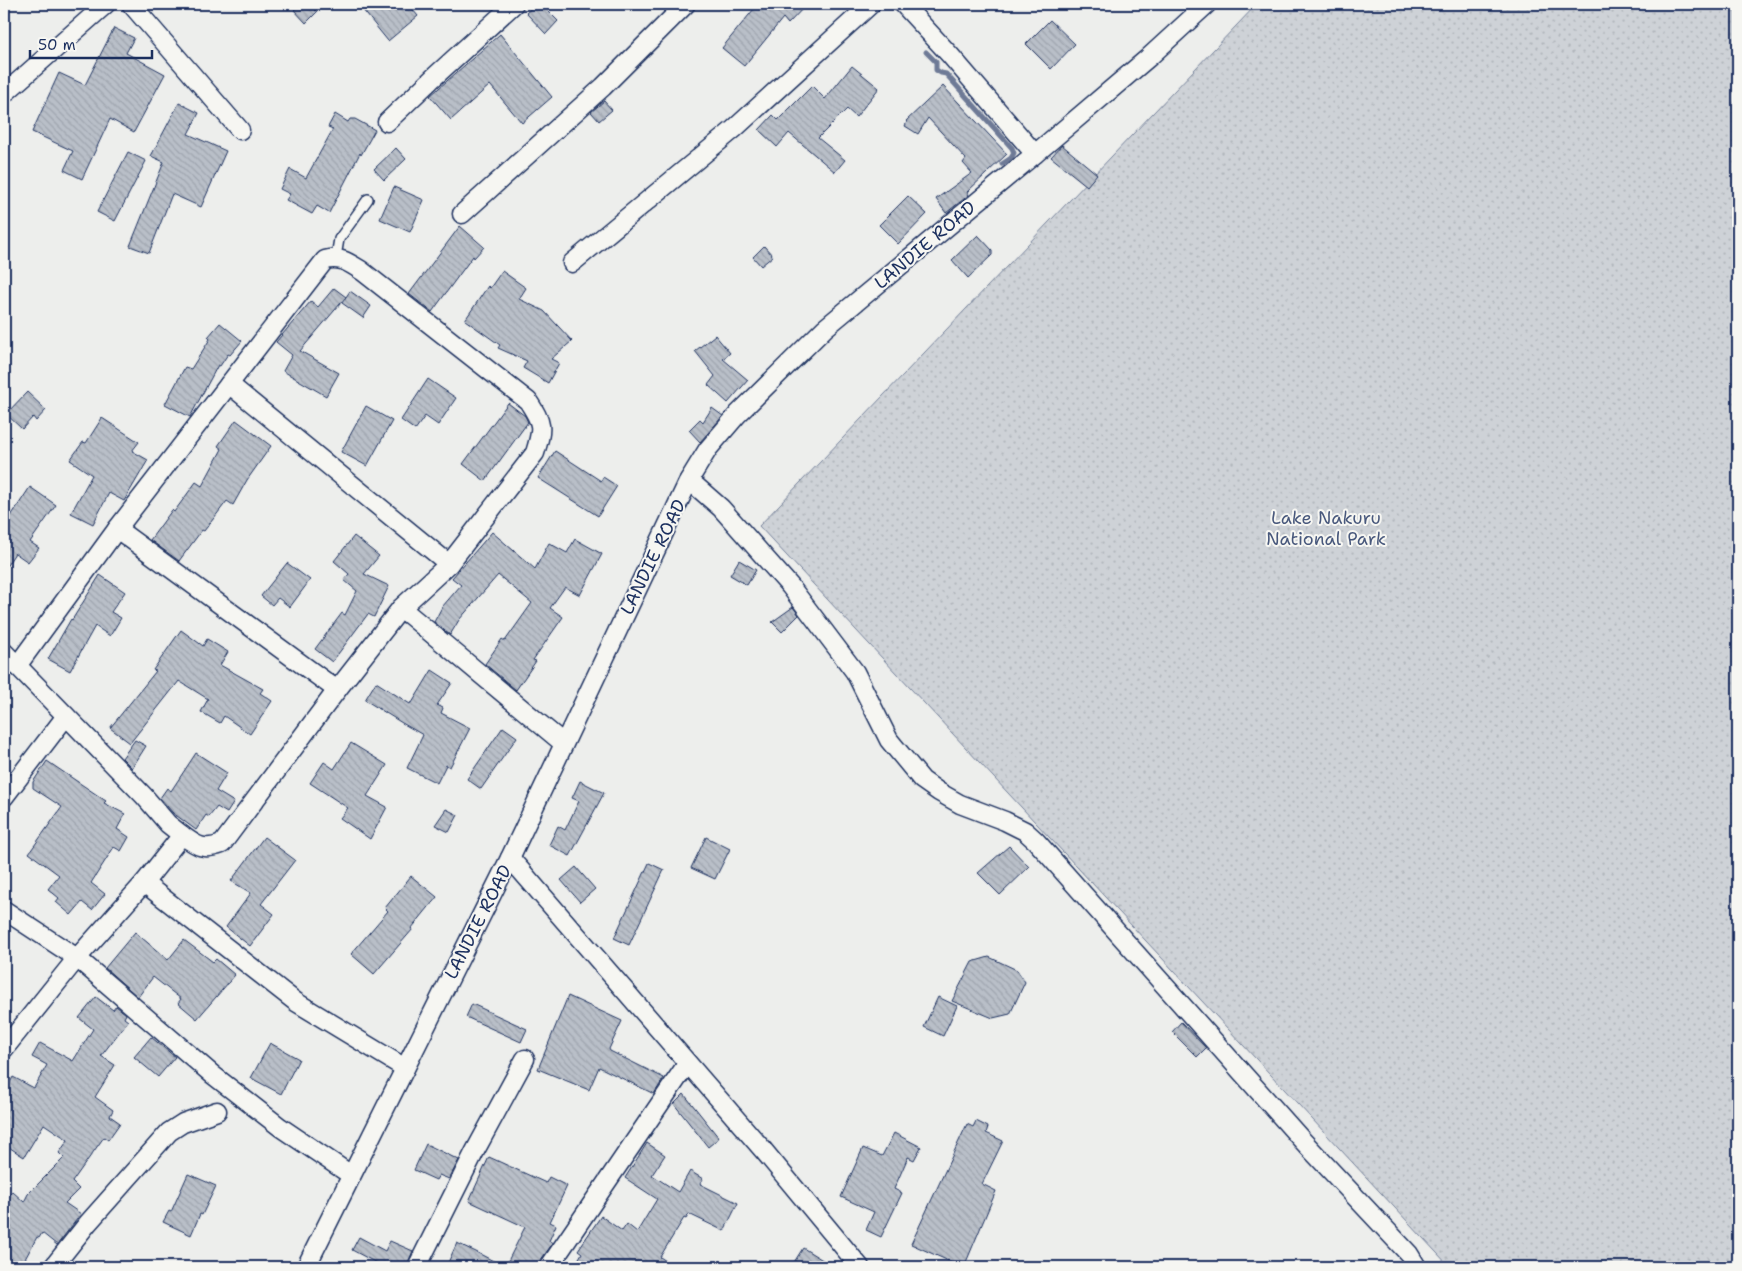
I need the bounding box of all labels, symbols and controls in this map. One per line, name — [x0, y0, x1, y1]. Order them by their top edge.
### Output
scale bar — [30, 28, 152, 60]
text: 50 m — [38, 35, 76, 55]
street label: LANDIE ROAD — [869, 195, 981, 294]
street label: LANDIE ROAD — [615, 495, 691, 619]
park label: Lake Nakuru National Park — [1266, 506, 1386, 551]
street label: LANDIE ROAD — [439, 861, 517, 983]

